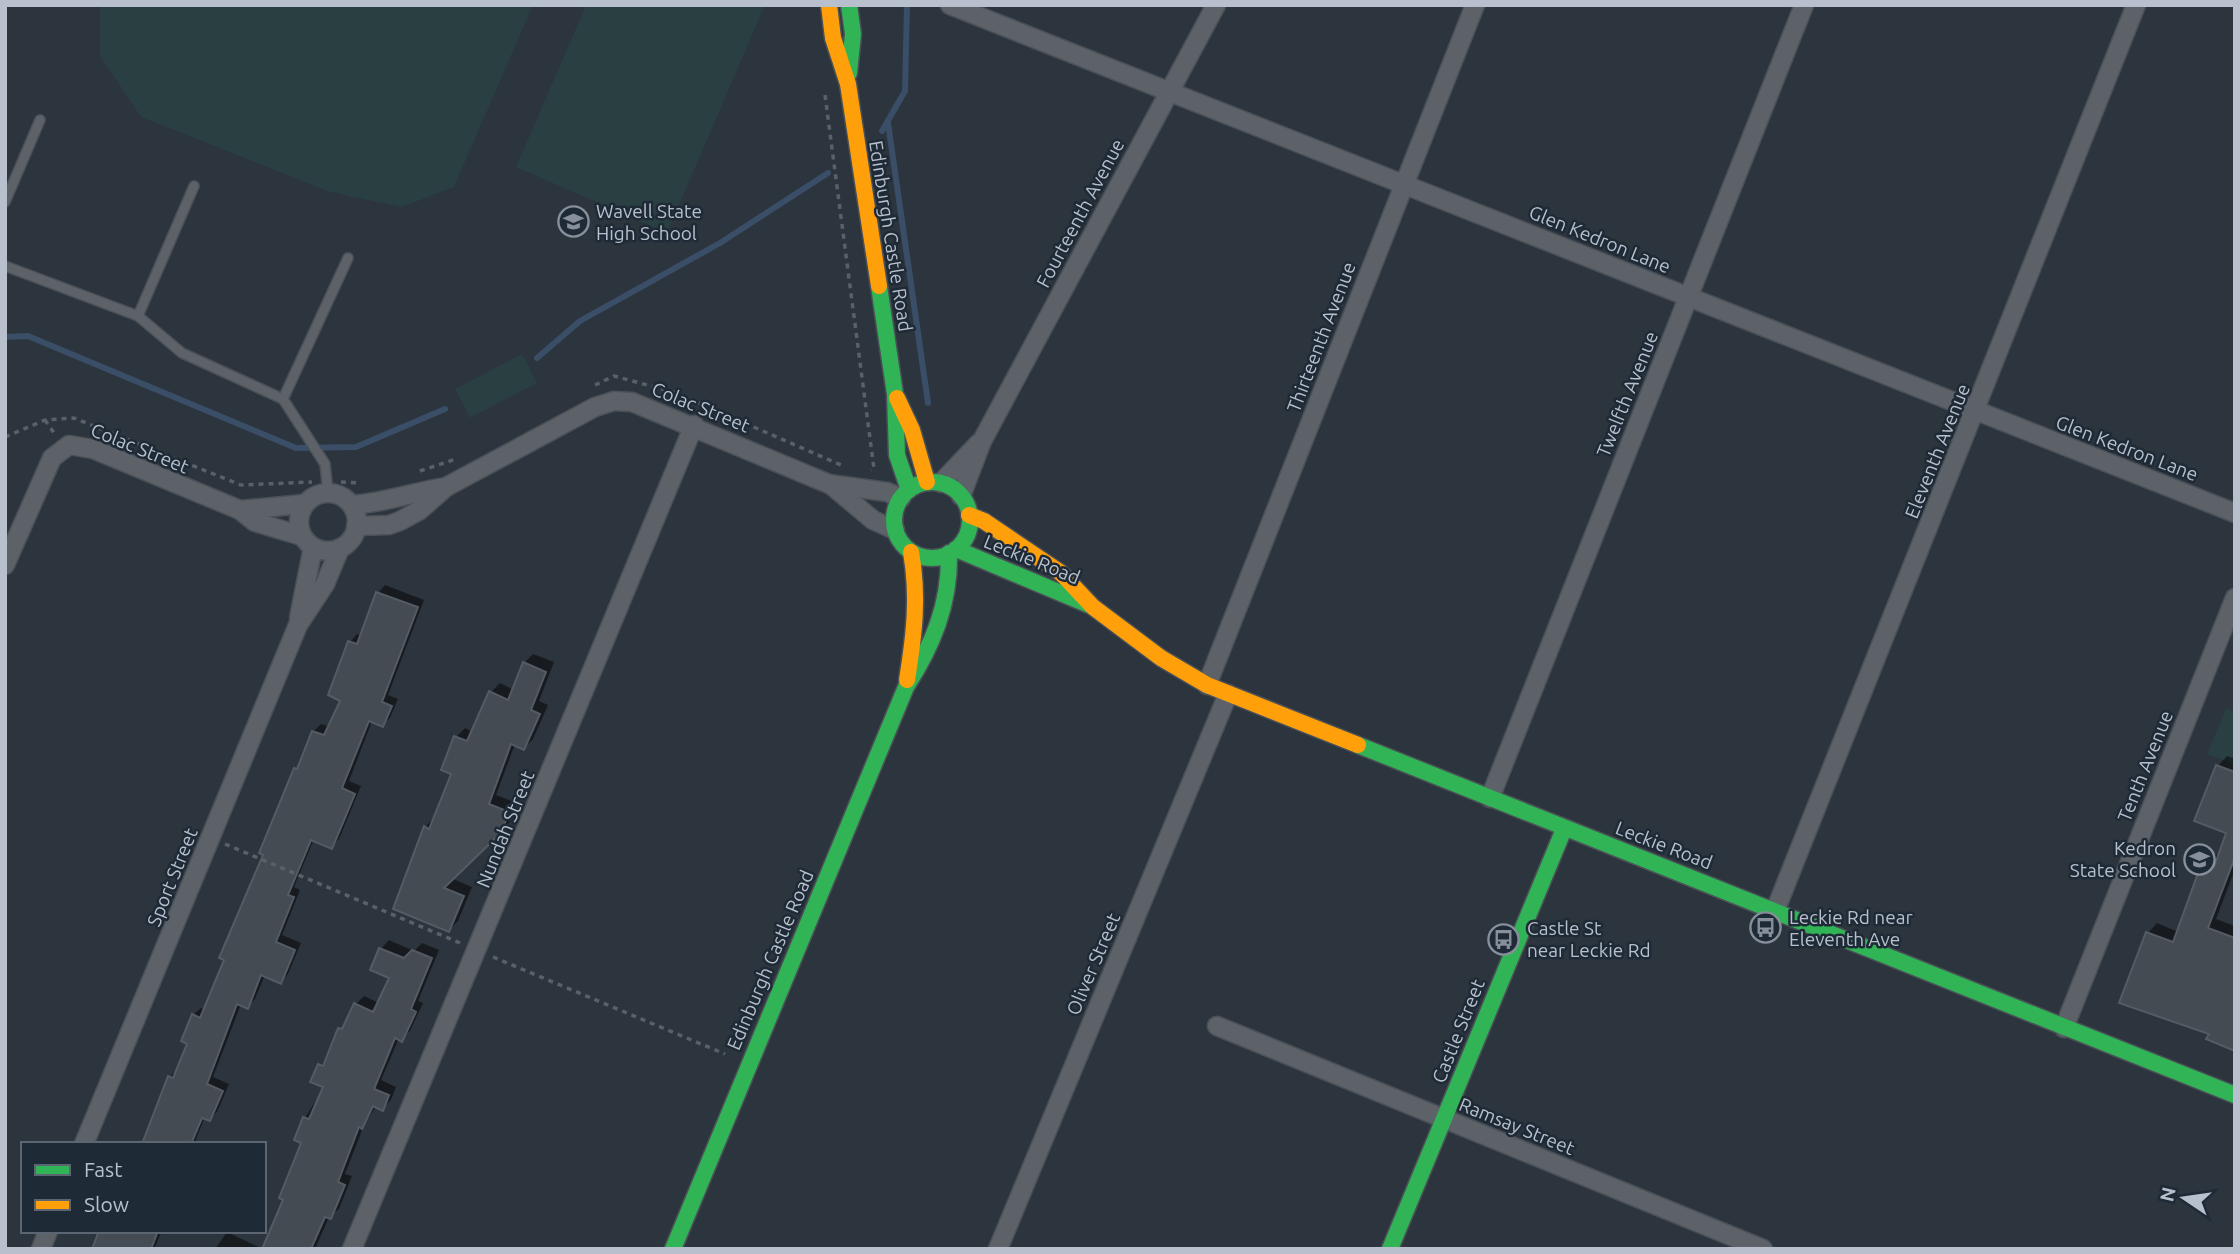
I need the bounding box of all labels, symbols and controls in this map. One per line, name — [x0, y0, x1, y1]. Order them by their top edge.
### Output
street label: Fourteenth Avenue — [1032, 135, 1128, 291]
street label: Edinburgh Castle Road — [865, 139, 917, 333]
place label: Wavell State High School — [596, 200, 702, 244]
street label: Glen Kedron Lane — [1526, 201, 1674, 277]
school or university icon: Wavell State High School — [556, 205, 590, 239]
street label: Thirteenth Avenue — [1282, 259, 1360, 415]
street label: Twelfth Avenue — [1592, 328, 1662, 460]
street label: Colac Street — [649, 377, 754, 437]
street label: Eleventh Avenue — [1900, 380, 1974, 522]
street label: Glen Kedron Lane — [2053, 411, 2201, 485]
street label: Colac Street — [88, 418, 193, 478]
street label: Leckie Road — [981, 530, 1083, 588]
street label: Tenth Avenue — [2113, 707, 2177, 825]
street label: Nundah Street — [471, 767, 539, 891]
street label: Leckie Road — [1613, 816, 1715, 874]
street label: Sport Street — [142, 824, 202, 929]
place label: Kedron State School — [2070, 837, 2176, 881]
school or university icon: Kedron State School — [2182, 842, 2216, 876]
street label: Edinburgh Castle Road — [722, 867, 818, 1053]
place label: Leckie Rd near Eleventh Ave — [1789, 906, 1913, 950]
street label: Oliver Street — [1062, 909, 1125, 1018]
bus stop icon: Leckie Rd near Eleventh Ave — [1749, 911, 1783, 945]
place label: Castle St near Leckie Rd — [1527, 917, 1651, 961]
bus stop icon: Castle St near Leckie Rd — [1487, 922, 1521, 956]
street label: Castle Street — [1427, 975, 1489, 1086]
street label: Ramsay Street — [1456, 1093, 1578, 1159]
legend — [21, 1142, 266, 1233]
text: Fast — [84, 1157, 122, 1181]
north arrow — [2149, 1163, 2219, 1233]
text: N — [2155, 1185, 2180, 1204]
text: Slow — [84, 1192, 129, 1216]

